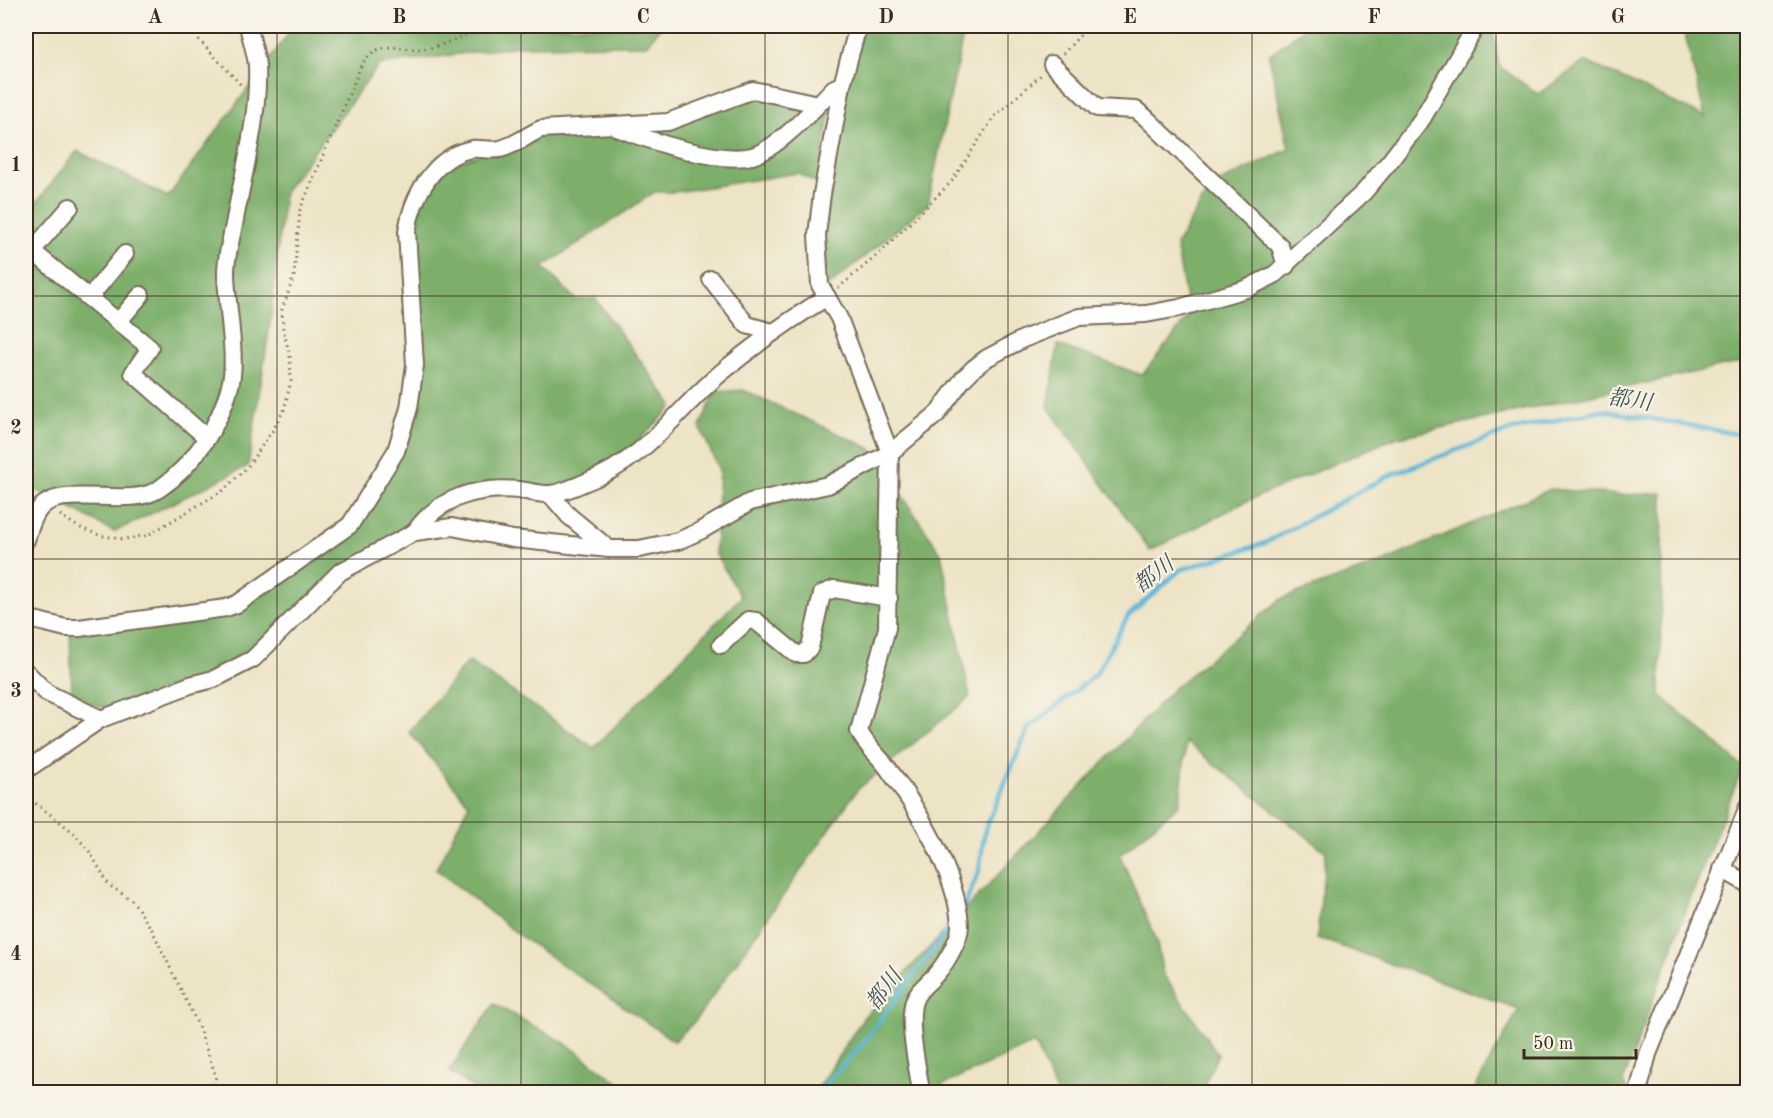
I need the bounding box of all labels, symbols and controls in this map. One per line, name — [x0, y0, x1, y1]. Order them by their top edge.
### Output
text: A — [147, 8, 163, 28]
text: B — [392, 8, 406, 28]
text: C — [636, 8, 650, 28]
text: D — [878, 8, 894, 28]
text: E — [1123, 8, 1137, 28]
text: F — [1367, 8, 1381, 28]
text: G — [1611, 8, 1625, 28]
text: 1 — [10, 156, 22, 176]
water label: 都川 — [1606, 385, 1655, 415]
text: 2 — [10, 419, 22, 439]
water label: 都川 — [1129, 551, 1180, 598]
text: 3 — [10, 682, 22, 702]
text: 4 — [10, 945, 22, 965]
water label: 都川 — [861, 963, 908, 1014]
scale bar — [1524, 1022, 1636, 1060]
text: 50 m — [1533, 1035, 1573, 1053]

